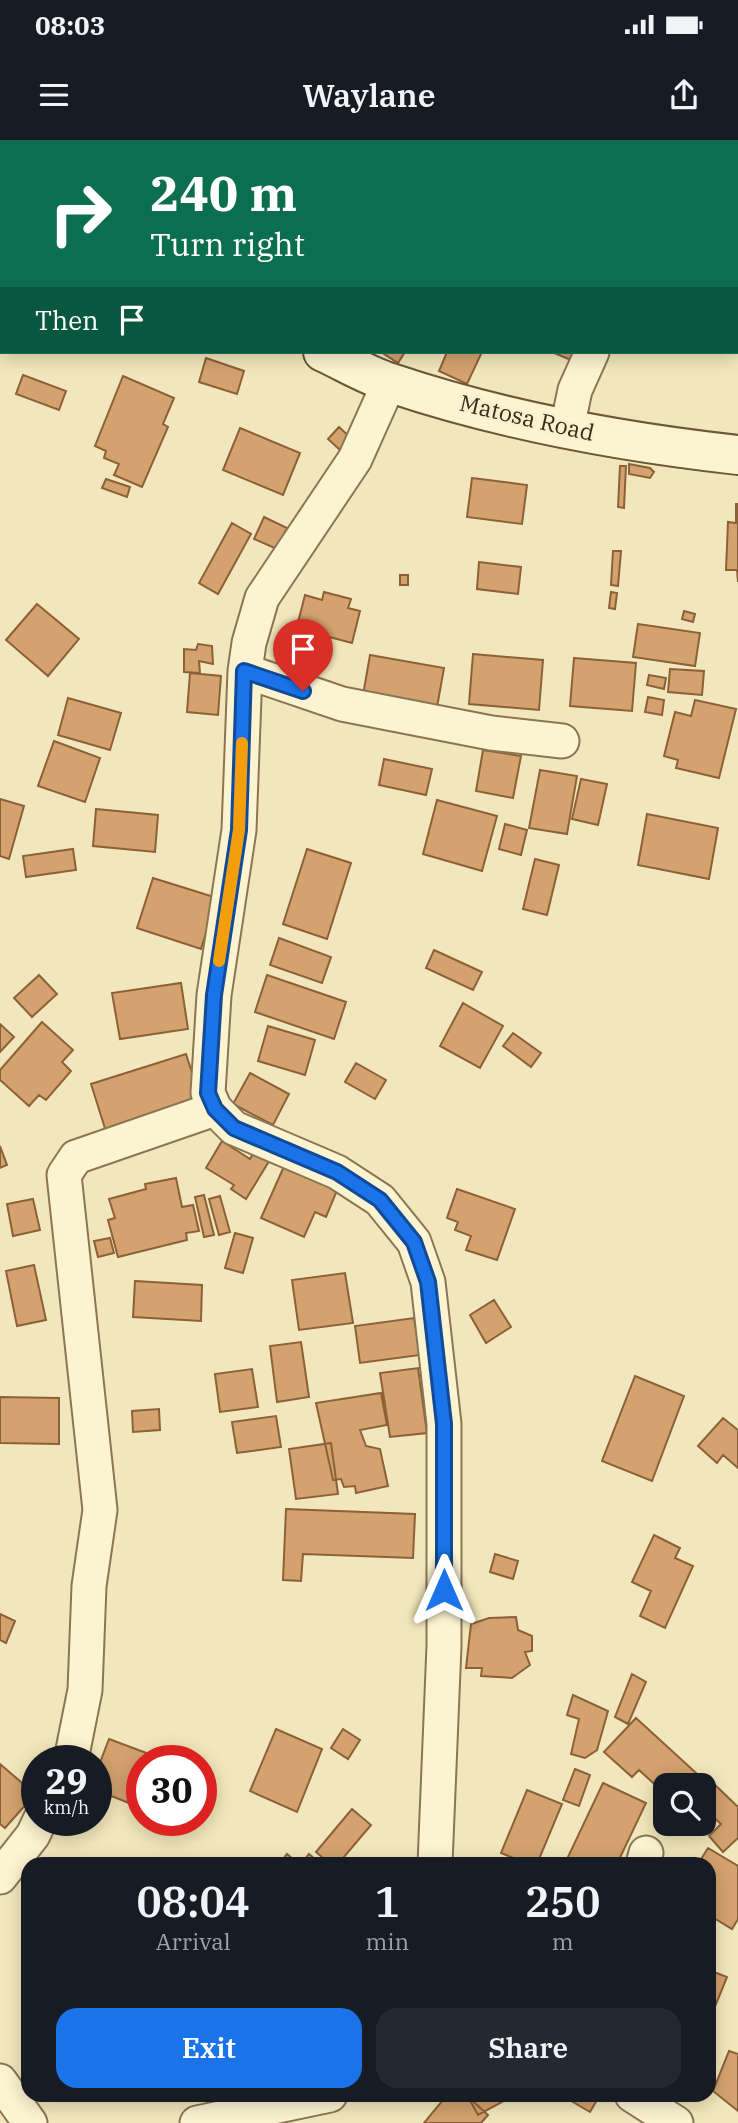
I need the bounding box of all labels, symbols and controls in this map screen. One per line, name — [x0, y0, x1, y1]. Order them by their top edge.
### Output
text: 08:03 — [35, 8, 105, 42]
text: Waylane — [302, 74, 436, 116]
icon: menu — [35, 76, 73, 114]
icon: share — [665, 76, 703, 114]
text: 240 m — [150, 161, 297, 224]
icon: right — [35, 168, 126, 259]
text: Turn right — [150, 223, 305, 265]
icon: arrive — [113, 301, 151, 339]
text: Then — [35, 303, 99, 337]
street label: Matosa Road — [457, 387, 598, 447]
pin — [273, 619, 333, 691]
icon: arrive — [284, 630, 322, 668]
position arrow — [407, 1553, 481, 1627]
speed limit sign: 30 — [126, 1745, 217, 1836]
text: 29 — [45, 1758, 88, 1804]
map controls — [653, 1773, 716, 1836]
button: search — [653, 1773, 716, 1836]
text: km/h — [44, 1796, 89, 1819]
text: 08:04 — [137, 1874, 250, 1929]
text: 1 — [375, 1874, 400, 1929]
text: 250 — [525, 1874, 600, 1929]
text: Arrival — [156, 1926, 231, 1956]
text: min — [365, 1926, 409, 1956]
text: m — [552, 1926, 574, 1956]
button: Exit — [56, 2008, 362, 2088]
button: Share — [376, 2008, 681, 2088]

